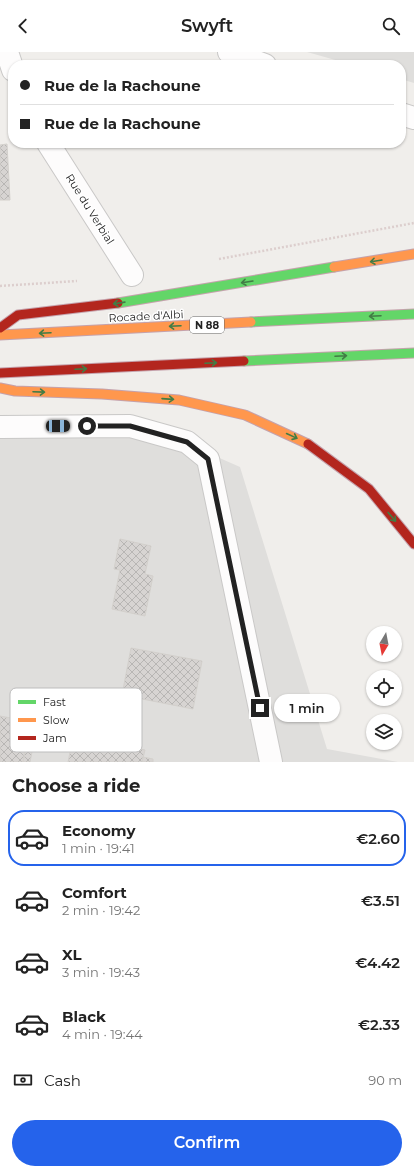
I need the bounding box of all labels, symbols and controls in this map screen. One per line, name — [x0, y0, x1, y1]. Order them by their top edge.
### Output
icon: back — [12, 15, 34, 37]
text: Swyft — [181, 15, 233, 37]
icon: search — [380, 15, 402, 37]
text: Rue de la Rachoune — [44, 76, 201, 95]
text: Rue de la Rachoune — [44, 114, 201, 133]
street label: Rue du Verbial — [63, 171, 117, 247]
one-way arrow — [369, 257, 382, 265]
one-way arrow — [241, 278, 254, 286]
one-way arrow — [113, 299, 126, 307]
street label: Rocade d'Albi — [108, 307, 184, 325]
one-way arrow — [369, 313, 382, 320]
road number: N 88 — [190, 317, 224, 333]
one-way arrow — [169, 323, 182, 330]
one-way arrow — [39, 329, 52, 336]
one-way arrow — [334, 353, 347, 360]
one-way arrow — [204, 359, 217, 366]
one-way arrow — [74, 365, 87, 373]
one-way arrow — [32, 388, 45, 396]
one-way arrow — [161, 395, 174, 402]
route start — [78, 417, 96, 435]
car — [46, 420, 70, 432]
one-way arrow — [285, 433, 297, 440]
one-way arrow — [388, 512, 397, 522]
north arrow — [366, 626, 402, 662]
map controls — [366, 626, 402, 750]
button: locate — [366, 670, 402, 706]
legend — [10, 688, 142, 752]
callout: 1 min — [274, 694, 340, 722]
text: Fast — [43, 695, 67, 709]
route end — [251, 699, 269, 717]
text: 1 min — [290, 700, 324, 716]
text: Slow — [43, 713, 69, 727]
button: layers — [366, 714, 402, 750]
text: Jam — [42, 731, 67, 745]
text: Choose a ride — [12, 775, 140, 797]
icon: car — [14, 820, 50, 856]
text: Economy — [62, 821, 135, 840]
text: €2.60 — [356, 829, 400, 848]
text: 1 min · 19:41 — [62, 840, 135, 856]
icon: car — [14, 882, 50, 918]
text: Comfort — [62, 883, 127, 902]
text: €3.51 — [361, 891, 400, 910]
text: 2 min · 19:42 — [62, 902, 140, 918]
icon: car — [14, 944, 50, 980]
text: XL — [62, 945, 81, 964]
text: €4.42 — [355, 953, 400, 972]
text: 3 min · 19:43 — [62, 964, 140, 980]
icon: car — [14, 1006, 50, 1042]
text: Black — [62, 1007, 106, 1026]
text: €2.33 — [358, 1015, 400, 1034]
text: 4 min · 19:44 — [62, 1026, 143, 1042]
icon: cash — [12, 1069, 34, 1091]
text: Cash — [44, 1071, 81, 1090]
text: 90 m — [368, 1072, 402, 1088]
button: Confirm — [12, 1120, 402, 1166]

